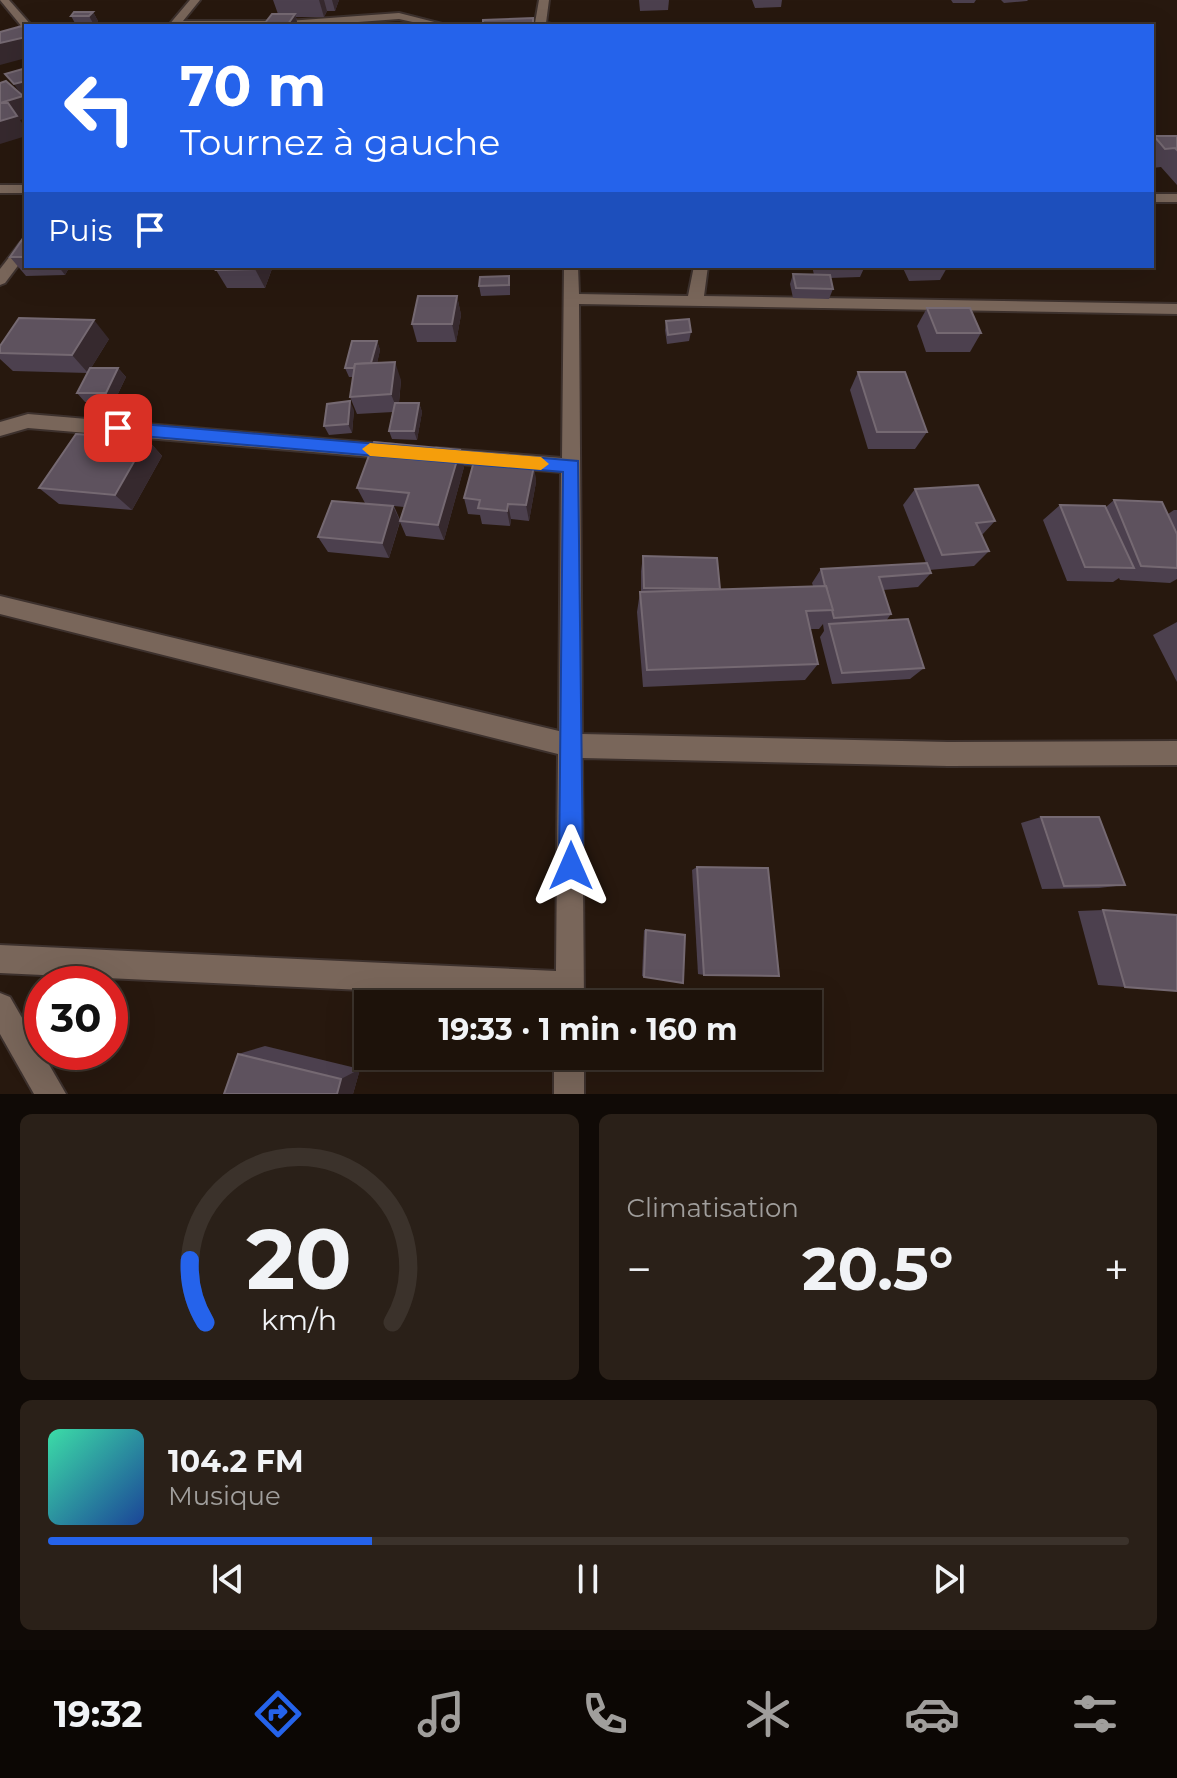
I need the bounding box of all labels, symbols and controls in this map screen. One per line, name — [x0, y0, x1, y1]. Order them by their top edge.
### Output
text: 70 m — [180, 52, 326, 120]
icon: left — [48, 56, 152, 160]
text: Tournez à gauche — [180, 120, 500, 164]
icon: arrive — [128, 208, 172, 252]
text: Puis — [48, 212, 112, 249]
pin — [84, 394, 152, 462]
icon: arrive — [96, 406, 140, 450]
position arrow — [529, 824, 613, 908]
speed limit sign: 30 — [24, 966, 128, 1070]
text: 19:33 · 1 min · 160 m — [439, 1011, 737, 1048]
text: Climatisation — [627, 1192, 799, 1224]
text: 20 — [246, 1208, 352, 1310]
text: 20.5° — [802, 1232, 953, 1305]
text: − — [627, 1242, 652, 1296]
text: + — [1104, 1242, 1129, 1296]
text: km/h — [261, 1302, 337, 1337]
text: 104.2 FM — [168, 1443, 304, 1480]
text: Musique — [168, 1480, 281, 1512]
icon: previous — [206, 1557, 250, 1601]
icon: pause — [566, 1557, 610, 1601]
icon: next — [927, 1557, 971, 1601]
icon: directions — [250, 1686, 306, 1742]
icon: music — [413, 1686, 469, 1742]
icon: phone — [577, 1686, 633, 1742]
icon: climate — [740, 1686, 796, 1742]
icon: car — [904, 1686, 960, 1742]
icon: filters — [1067, 1686, 1123, 1742]
text: 19:32 — [54, 1692, 143, 1736]

